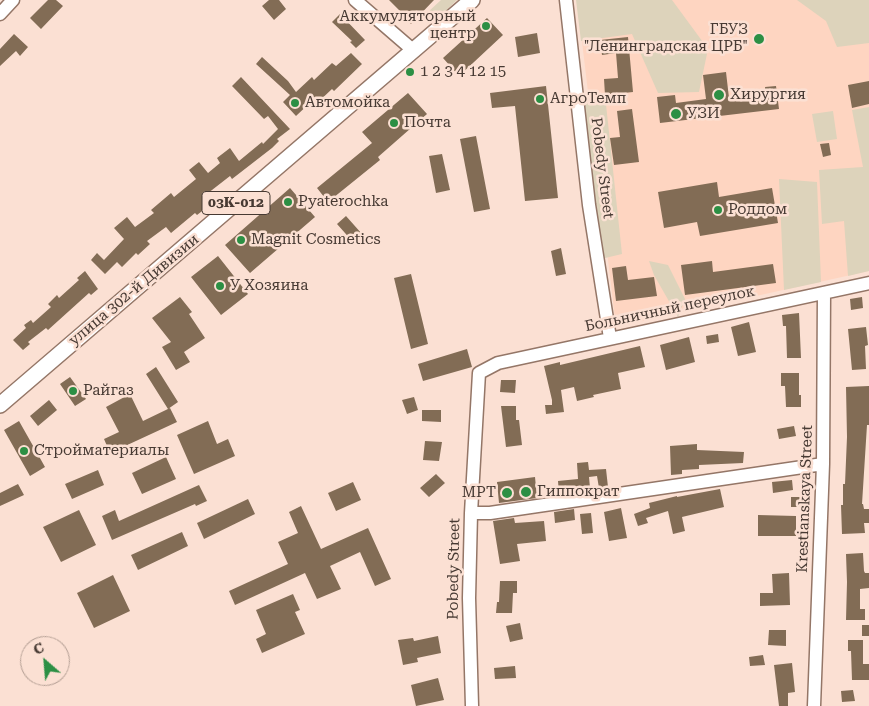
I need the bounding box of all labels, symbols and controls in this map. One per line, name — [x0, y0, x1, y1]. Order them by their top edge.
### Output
place label: Аккумуляторный центр — [340, 8, 476, 43]
marker: Аккумуляторный центр — [480, 20, 492, 32]
place label: ГБУЗ "Ленинградская ЦРБ" — [584, 21, 748, 56]
marker: ГБУЗ "Ленинградская ЦРБ" — [752, 32, 766, 46]
place label: 1 2 3 4 12 15 — [420, 63, 506, 81]
marker: 1 2 3 4 12 15 — [404, 66, 416, 78]
place label: Хирургия — [730, 86, 806, 104]
marker: Хирургия — [712, 88, 726, 102]
place label: АгроТемп — [550, 90, 626, 108]
marker: АгроТемп — [534, 93, 546, 105]
place label: Автомойка — [305, 94, 390, 112]
marker: Автомойка — [289, 97, 301, 109]
place label: УЗИ — [687, 105, 720, 123]
marker: УЗИ — [669, 107, 683, 121]
place label: Почта — [404, 114, 451, 132]
street label: Pobedy Street — [587, 116, 617, 220]
marker: Почта — [388, 117, 400, 129]
road number: 03К-012 — [202, 192, 270, 214]
place label: Pyaterochka — [298, 193, 388, 211]
marker: Pyaterochka — [282, 196, 294, 208]
place label: Роддом — [728, 201, 787, 219]
marker: Роддом — [712, 204, 724, 216]
street label: улица 302-й Дивизии — [65, 230, 203, 350]
place label: Magnit Cosmetics — [251, 231, 381, 249]
marker: Magnit Cosmetics — [235, 234, 247, 246]
place label: У Хозяина — [230, 277, 308, 295]
marker: У Хозяина — [214, 280, 226, 292]
street label: Больничный переулок — [583, 282, 757, 336]
place label: Райгаз — [83, 382, 134, 400]
marker: Райгаз — [67, 385, 79, 397]
street label: Krestianskaya Street — [793, 425, 817, 573]
place label: Стройматериалы — [34, 442, 169, 460]
marker: Стройматериалы — [18, 445, 30, 457]
place label: Гиппократ — [537, 483, 620, 501]
place label: МРТ — [462, 484, 496, 502]
marker: Гиппократ — [519, 485, 533, 499]
marker: МРТ — [500, 486, 514, 500]
street label: Pobedy Street — [444, 518, 464, 620]
north arrow — [20, 636, 70, 686]
text: С — [31, 639, 47, 658]

